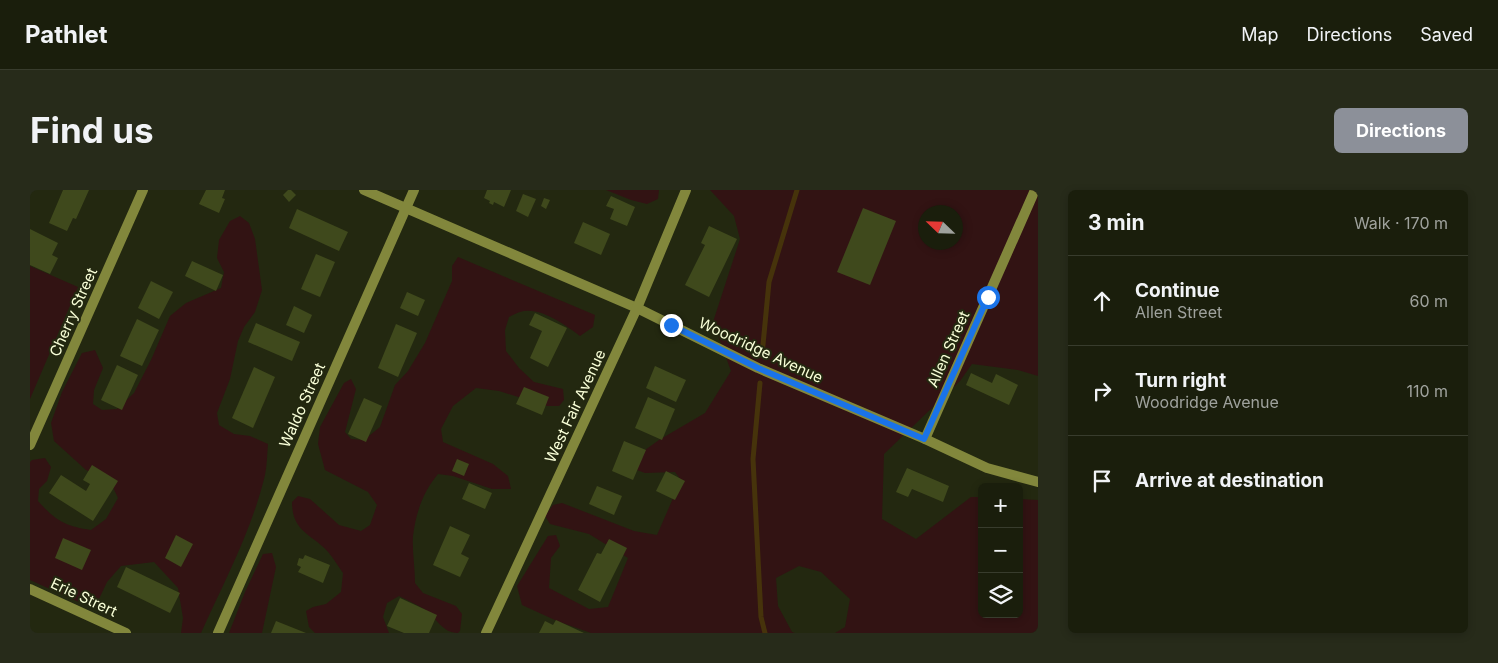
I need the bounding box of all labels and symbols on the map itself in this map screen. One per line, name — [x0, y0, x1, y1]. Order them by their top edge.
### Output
north arrow — [918, 205, 963, 250]
street label: Cherry Street — [45, 265, 101, 359]
route start — [977, 286, 1000, 309]
street label: Allen Street — [923, 308, 973, 390]
street label: Woodridge Avenue — [696, 313, 826, 387]
route end — [660, 314, 683, 337]
street label: West Fair Avenue — [540, 346, 610, 466]
street label: Waldo Street — [275, 360, 329, 450]
street label: Erie Strert — [48, 573, 120, 621]

